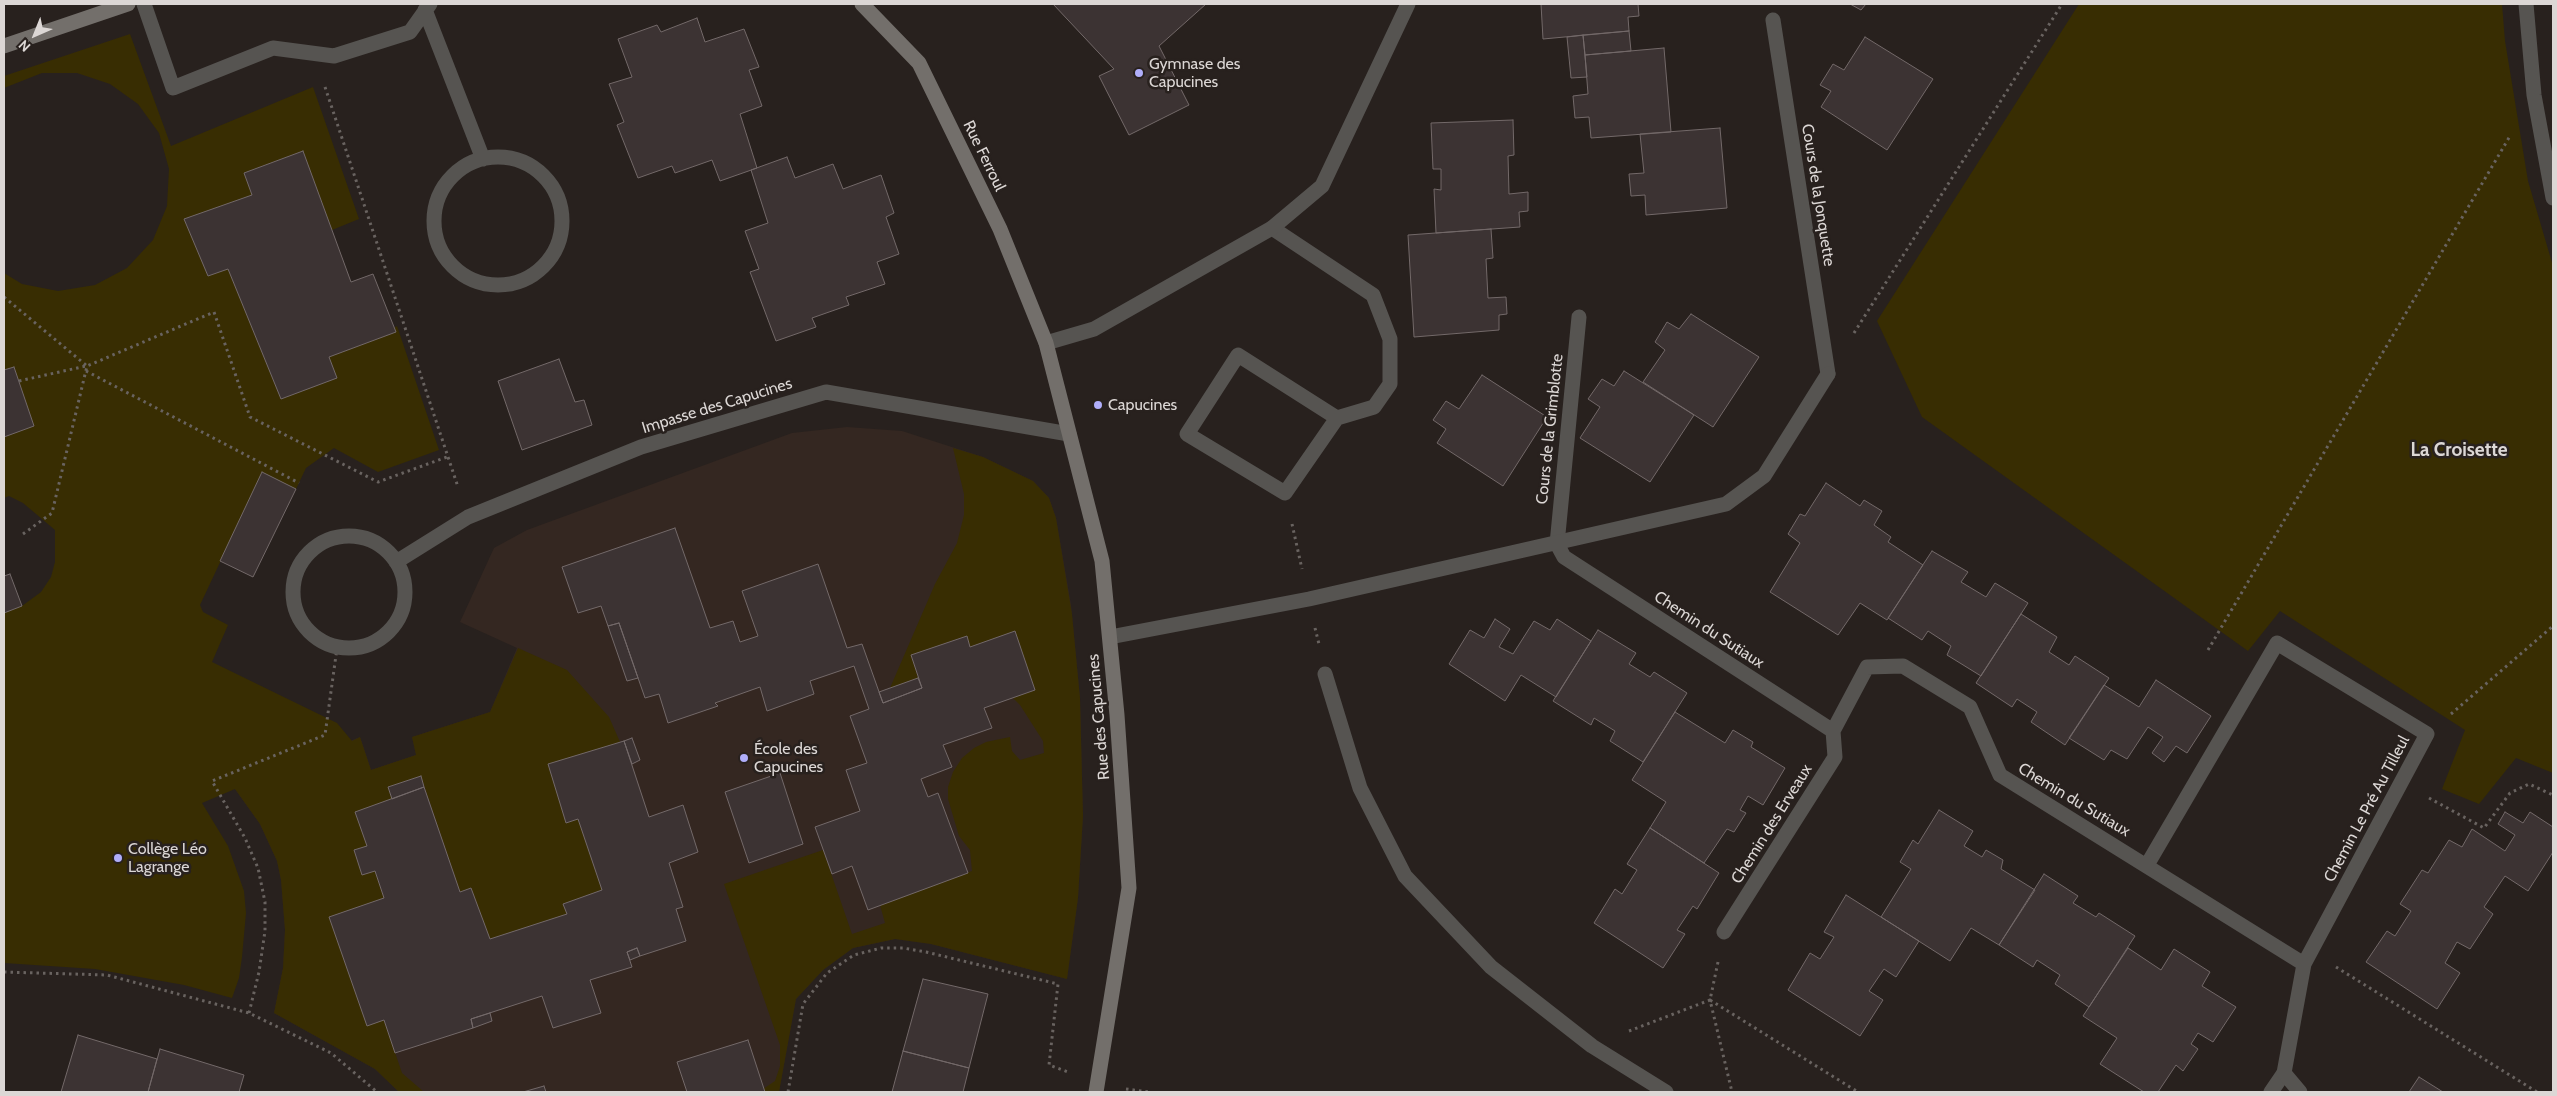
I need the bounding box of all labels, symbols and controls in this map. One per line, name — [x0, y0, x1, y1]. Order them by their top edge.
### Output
north arrow — [10, 10, 60, 60]
text: N — [15, 36, 34, 56]
place label: Gymnase des Capucines — [1149, 54, 1240, 92]
marker: Gymnase des Capucines — [1133, 67, 1145, 79]
street label: Rue Ferroul — [959, 117, 1009, 195]
street label: Cours de la Jonquette — [1797, 122, 1839, 268]
street label: Cours de la Grimblotte — [1533, 353, 1567, 505]
street label: Impasse des Capucines — [640, 374, 794, 438]
place label: Capucines — [1108, 395, 1177, 415]
marker: Capucines — [1092, 399, 1104, 411]
district label: La Croisette — [2411, 439, 2507, 461]
street label: Chemin du Sutiaux — [1650, 587, 1768, 673]
street label: Rue des Capucines — [1084, 653, 1114, 781]
street label: Chemin Le Pré Au Tilleul — [2320, 732, 2414, 886]
place label: École des Capucines — [754, 739, 823, 777]
marker: École des Capucines — [738, 752, 750, 764]
street label: Chemin du Sutiaux — [2014, 759, 2134, 841]
street label: Chemin des Erveaux — [1727, 761, 1817, 887]
place label: Collège Léo Lagrange — [128, 839, 207, 877]
marker: Collège Léo Lagrange — [112, 852, 124, 864]

